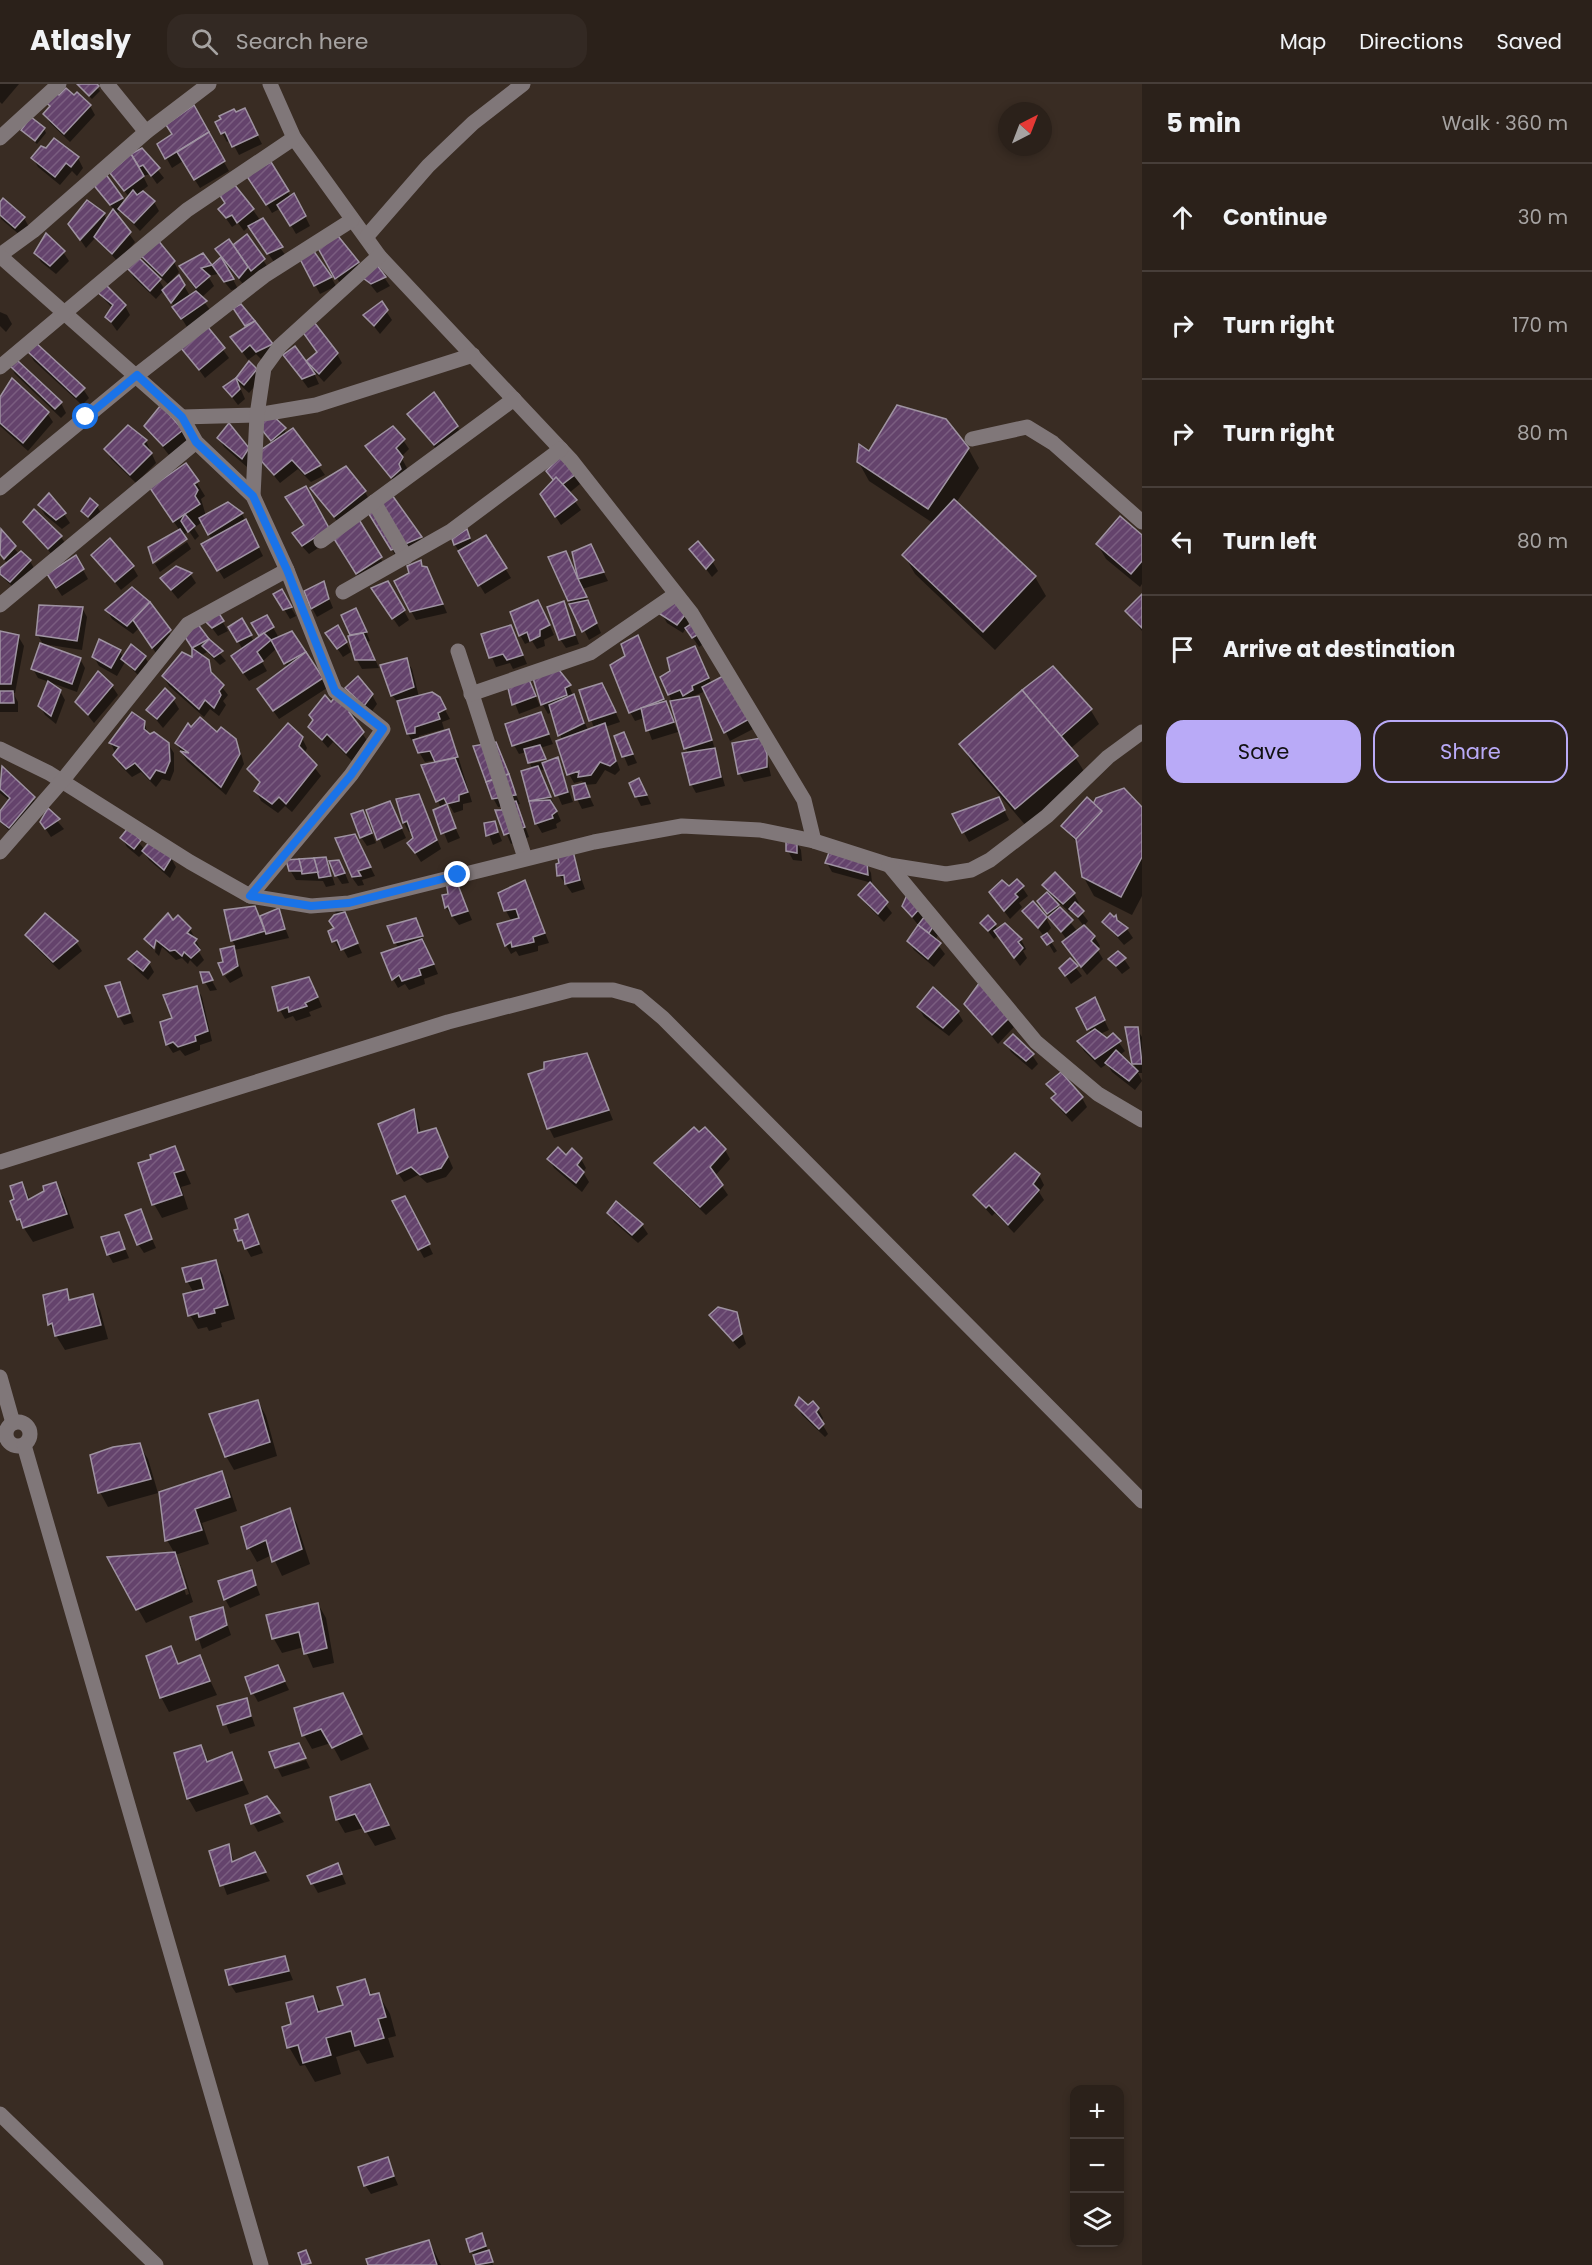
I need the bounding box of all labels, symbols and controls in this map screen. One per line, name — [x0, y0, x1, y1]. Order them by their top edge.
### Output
search box — [167, 14, 587, 68]
text: Atlasly — [30, 21, 131, 60]
icon: search — [188, 25, 221, 58]
text: Search here — [236, 26, 368, 57]
text: Map — [1280, 27, 1326, 56]
text: Directions — [1359, 27, 1463, 56]
text: Saved — [1496, 27, 1562, 56]
north arrow — [998, 102, 1052, 156]
text: 5 min — [1166, 105, 1241, 141]
text: Walk · 360 m — [1442, 109, 1568, 137]
icon: ahead — [1166, 201, 1199, 234]
text: Continue — [1223, 202, 1327, 233]
text: 30 m — [1518, 203, 1568, 231]
icon: right — [1166, 309, 1199, 342]
text: Turn right — [1223, 310, 1334, 341]
text: 170 m — [1512, 311, 1568, 339]
route start — [72, 403, 98, 429]
icon: right — [1166, 417, 1199, 450]
text: Turn right — [1223, 418, 1334, 449]
text: 80 m — [1517, 419, 1568, 447]
icon: left — [1166, 525, 1199, 558]
text: Turn left — [1223, 526, 1317, 557]
text: 80 m — [1517, 527, 1568, 555]
icon: arrive — [1166, 633, 1199, 666]
text: Arrive at destination — [1223, 634, 1455, 665]
button: Save — [1166, 720, 1361, 783]
button: Share — [1373, 720, 1568, 783]
route end — [444, 861, 470, 887]
map controls — [1070, 2085, 1124, 2247]
button: + — [1070, 2085, 1124, 2139]
button: − — [1070, 2139, 1124, 2193]
button: layers — [1070, 2193, 1124, 2247]

